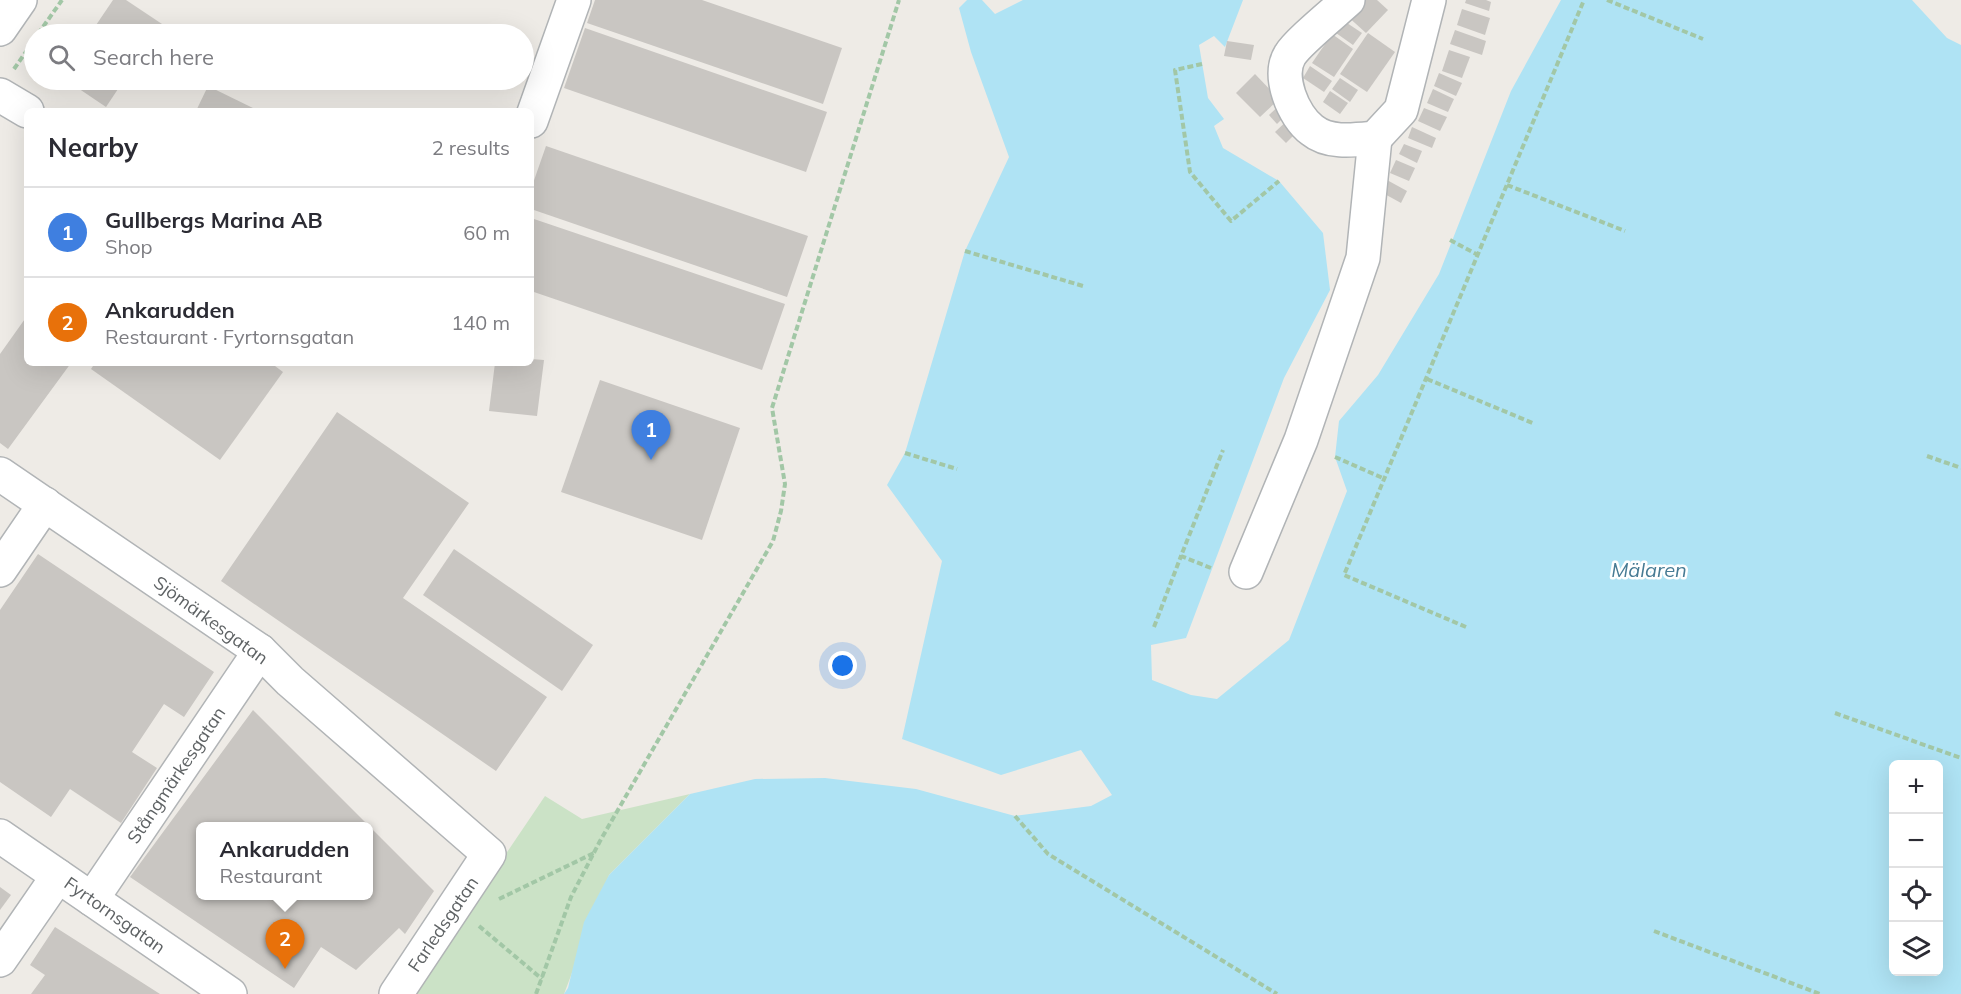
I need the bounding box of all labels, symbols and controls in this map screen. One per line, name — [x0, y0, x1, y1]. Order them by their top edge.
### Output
search box — [24, 24, 534, 90]
icon: search — [45, 41, 78, 74]
text: Search here — [93, 43, 214, 71]
text: Nearby — [48, 131, 138, 164]
text: 2 results — [432, 135, 510, 160]
text: Gullbergs Marina AB — [105, 206, 323, 234]
text: 1 — [62, 220, 74, 245]
text: 60 m — [463, 220, 510, 245]
text: Shop — [105, 234, 153, 259]
text: Ankarudden — [105, 296, 235, 324]
text: 2 — [62, 310, 74, 335]
text: 140 m — [451, 310, 510, 335]
text: Restaurant · Fyrtornsgatan — [105, 324, 354, 349]
pin: 1 — [632, 410, 670, 460]
water label: Mälaren — [1611, 557, 1687, 582]
street label: Sjömärkesgatan — [149, 571, 273, 669]
your location — [828, 651, 857, 680]
street label: Stångmärkesgatan — [122, 702, 230, 848]
map controls — [1889, 760, 1943, 976]
button: + — [1889, 760, 1943, 814]
button: − — [1889, 814, 1943, 868]
popup — [196, 822, 373, 900]
text: Ankarudden — [220, 835, 349, 863]
text: Restaurant — [220, 863, 322, 888]
button: locate — [1889, 868, 1943, 922]
street label: Fyrtornsgatan — [60, 872, 170, 958]
street label: Farledsgatan — [403, 872, 483, 976]
pin: 2 — [266, 920, 304, 969]
button: layers — [1889, 922, 1943, 976]

